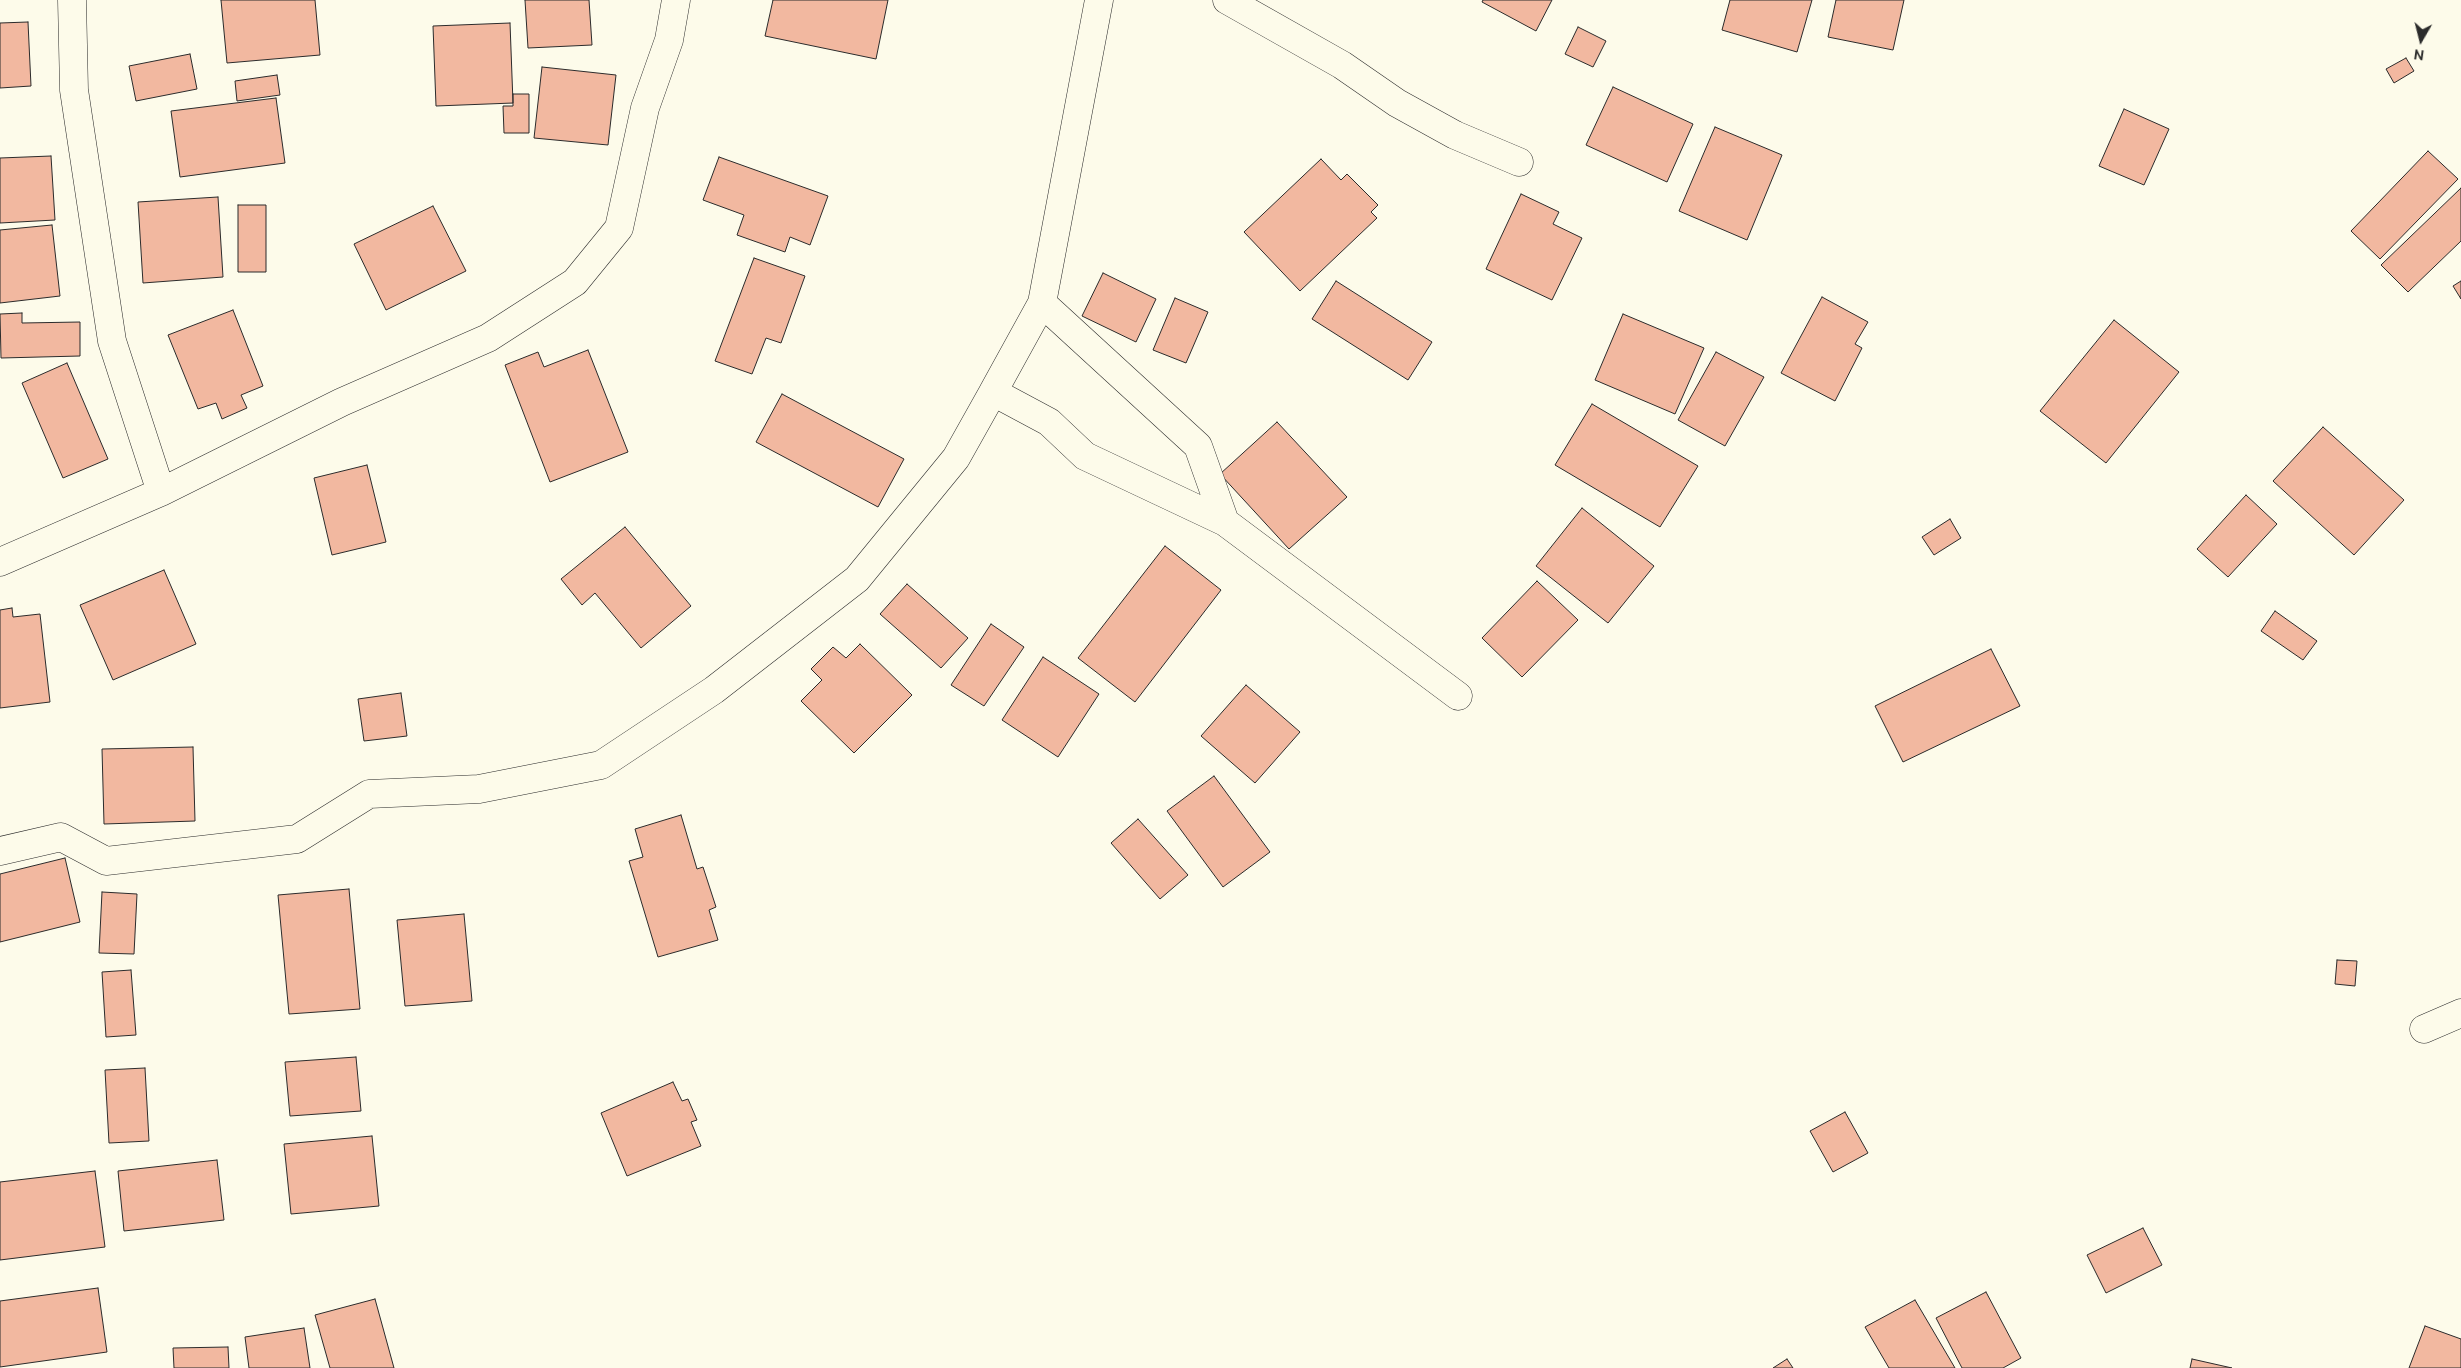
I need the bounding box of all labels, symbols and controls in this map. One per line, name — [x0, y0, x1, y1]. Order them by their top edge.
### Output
north arrow — [2396, 15, 2446, 65]
text: N — [2413, 46, 2425, 64]

